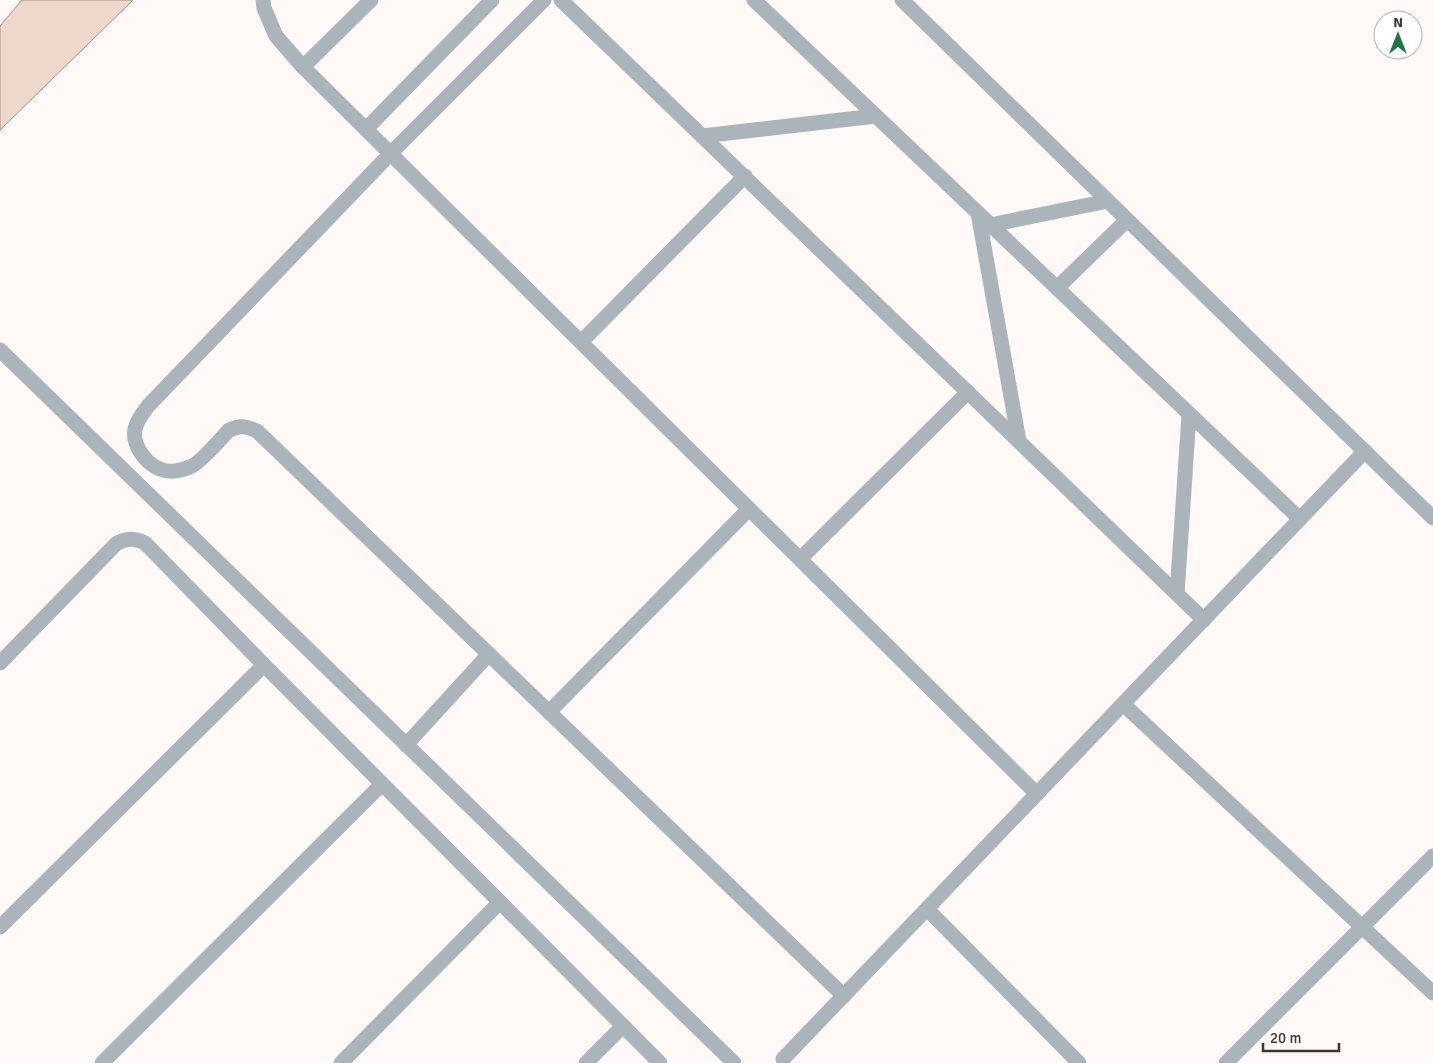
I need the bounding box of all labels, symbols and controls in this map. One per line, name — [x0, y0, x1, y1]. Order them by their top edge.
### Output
north arrow — [1373, 10, 1423, 60]
text: N — [1393, 14, 1403, 31]
scale bar — [1263, 1020, 1339, 1052]
text: 20 m — [1270, 1029, 1301, 1047]

